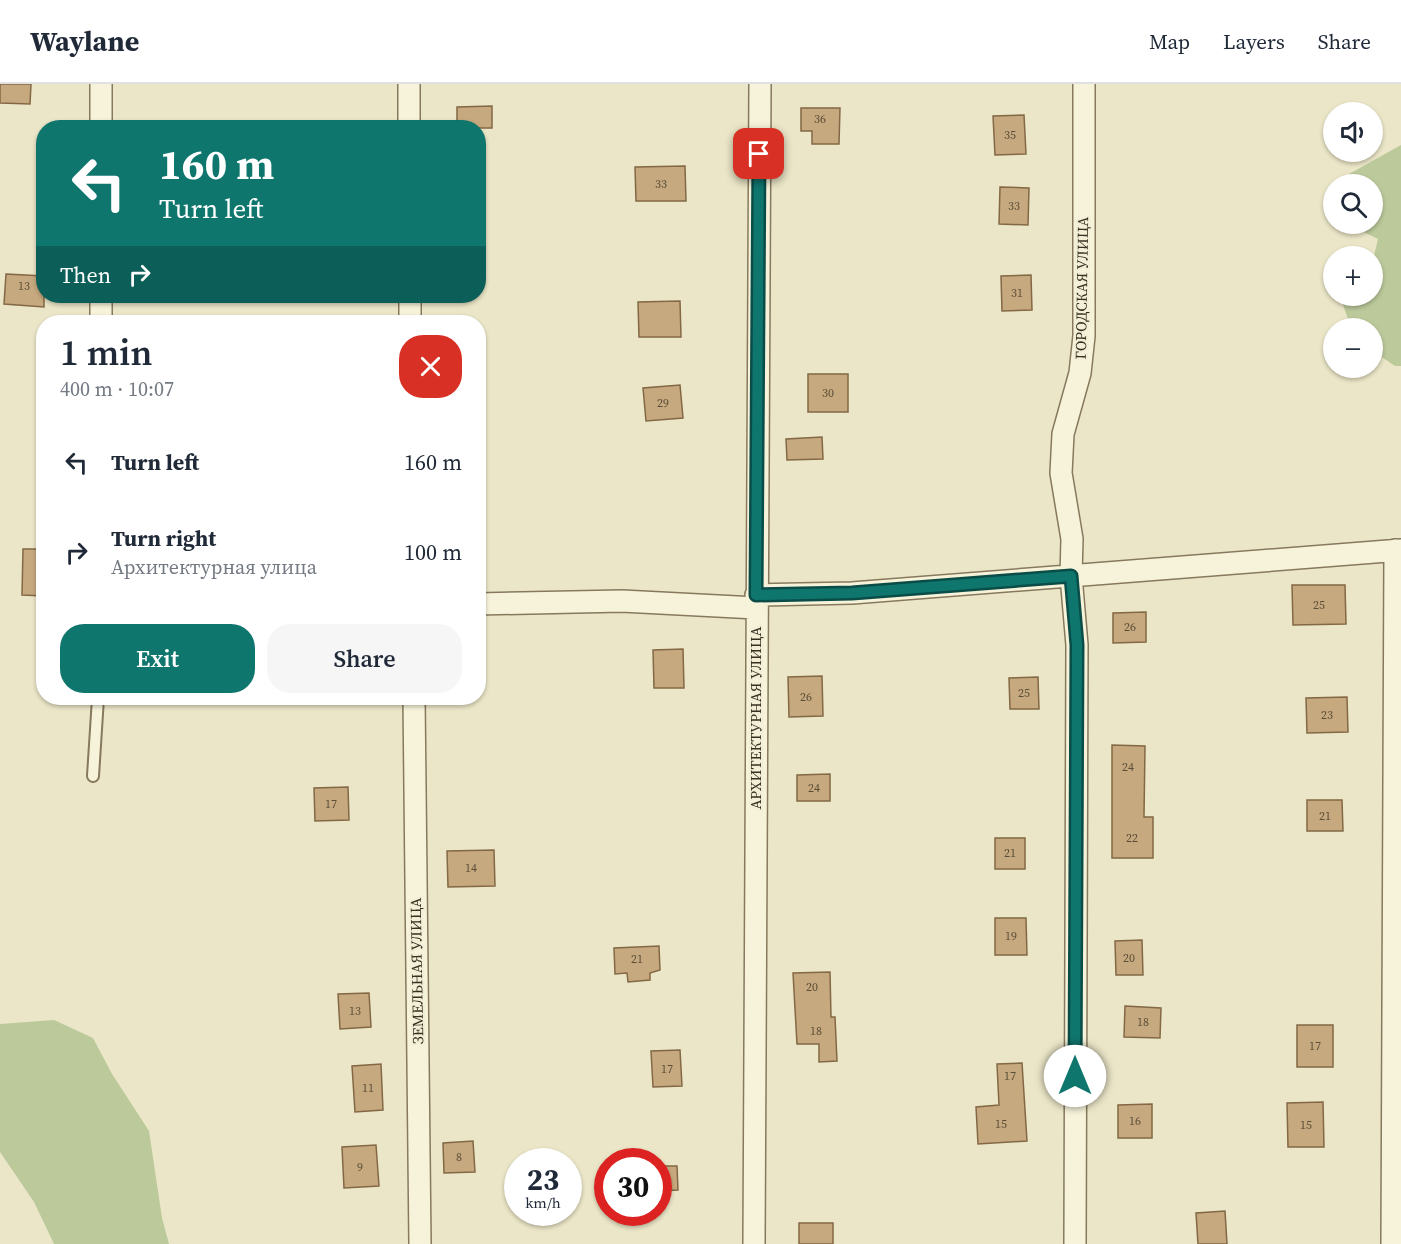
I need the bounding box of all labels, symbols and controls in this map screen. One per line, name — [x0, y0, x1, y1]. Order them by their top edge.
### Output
text: Waylane — [30, 22, 139, 60]
text: Map — [1149, 27, 1190, 56]
text: Layers — [1223, 27, 1285, 56]
text: Share — [1318, 27, 1371, 56]
map controls — [1323, 102, 1383, 378]
button: sound — [1323, 102, 1383, 162]
house number: 36 — [814, 111, 826, 127]
house number: 35 — [1004, 127, 1016, 143]
pin — [733, 128, 784, 179]
text: 160 m — [159, 135, 274, 193]
icon: arrive — [742, 137, 775, 170]
icon: left — [60, 144, 138, 222]
button: search — [1323, 174, 1383, 234]
house number: 33 — [655, 176, 667, 192]
text: Turn left — [159, 190, 263, 227]
house number: 33 — [1008, 198, 1020, 214]
street label: ГОРОДСКАЯ УЛИЦА — [1070, 216, 1093, 359]
button: + — [1323, 246, 1383, 306]
icon: right — [123, 258, 156, 291]
text: Then — [60, 260, 111, 290]
house number: 13 — [18, 278, 30, 294]
house number: 31 — [1011, 285, 1023, 301]
button: − — [1323, 318, 1383, 378]
text: 1 min — [60, 328, 152, 377]
button: close — [399, 335, 462, 398]
text: 400 m · 10:07 — [60, 375, 174, 403]
house number: 30 — [822, 385, 834, 401]
house number: 29 — [657, 395, 669, 411]
icon: left — [60, 446, 93, 479]
text: Turn left — [111, 447, 199, 477]
text: 160 m — [404, 447, 462, 477]
text: Turn right — [111, 523, 216, 553]
icon: right — [60, 536, 93, 569]
text: 100 m — [404, 537, 462, 567]
text: Архитектурная улица — [111, 553, 317, 581]
house number: 25 — [1313, 597, 1325, 613]
house number: 26 — [1124, 619, 1136, 635]
button: Exit — [60, 624, 255, 693]
button: Share — [267, 624, 462, 693]
street label: АРХИТЕКТУРНАЯ УЛИЦА — [745, 626, 766, 810]
house number: 25 — [1018, 685, 1030, 701]
house number: 26 — [800, 689, 812, 705]
house number: 23 — [1321, 707, 1333, 723]
house number: 24 — [1122, 759, 1134, 775]
house number: 24 — [808, 780, 820, 796]
house number: 17 — [325, 796, 337, 812]
house number: 21 — [1319, 808, 1331, 824]
house number: 22 — [1126, 830, 1138, 846]
house number: 21 — [1004, 845, 1016, 861]
house number: 14 — [465, 860, 477, 876]
street label: ЗЕМЕЛЬНАЯ УЛИЦА — [405, 897, 428, 1044]
house number: 19 — [1005, 928, 1017, 944]
house number: 20 — [1123, 950, 1135, 966]
house number: 21 — [631, 951, 643, 967]
house number: 20 — [806, 979, 818, 995]
house number: 13 — [349, 1003, 361, 1019]
house number: 18 — [1137, 1014, 1149, 1030]
house number: 18 — [810, 1023, 822, 1039]
house number: 17 — [1309, 1038, 1321, 1054]
position arrow — [1043, 1044, 1107, 1108]
house number: 17 — [661, 1061, 673, 1077]
house number: 17 — [1004, 1068, 1016, 1084]
house number: 11 — [362, 1080, 374, 1096]
house number: 16 — [1129, 1113, 1141, 1129]
house number: 15 — [995, 1116, 1007, 1132]
house number: 15 — [1300, 1117, 1312, 1133]
speed limit sign: 30 — [594, 1148, 672, 1226]
house number: 8 — [456, 1149, 462, 1165]
house number: 9 — [357, 1159, 363, 1175]
text: 23 — [527, 1159, 559, 1200]
text: km/h — [525, 1192, 561, 1213]

